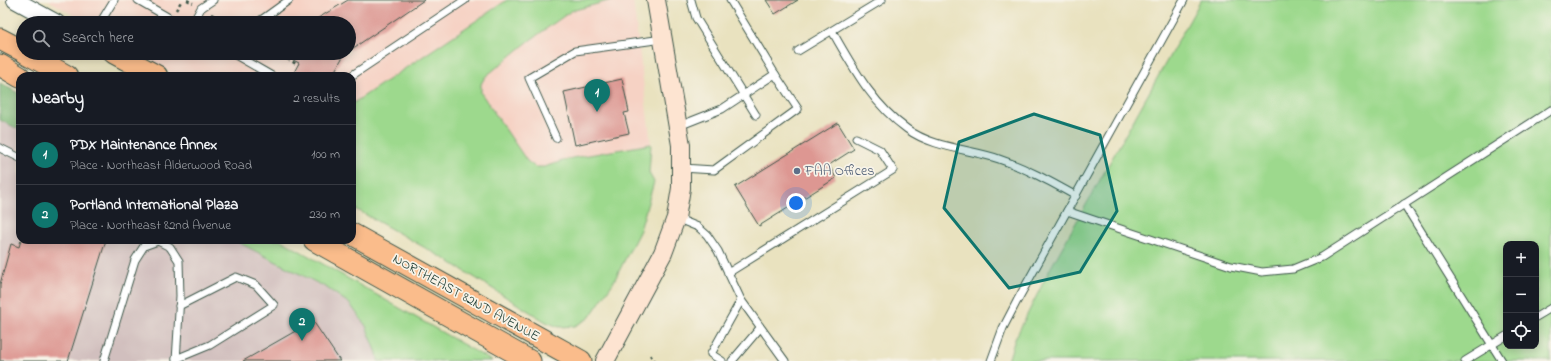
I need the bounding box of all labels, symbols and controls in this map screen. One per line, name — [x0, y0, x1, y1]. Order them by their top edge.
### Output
search box — [16, 16, 356, 60]
icon: search — [30, 27, 52, 49]
text: Search here — [62, 27, 134, 49]
pin: 1 — [584, 79, 610, 112]
text: Nearby — [32, 86, 84, 111]
text: 2 results — [293, 89, 340, 108]
text: PDX Maintenance Annex — [70, 134, 217, 156]
text: 1 — [43, 145, 47, 164]
text: 100 m — [311, 145, 340, 164]
text: Place · Northeast Alderwood Road — [70, 156, 252, 175]
place label: FAA Offices — [804, 161, 874, 182]
marker: FAA Offices — [792, 166, 802, 176]
your location — [786, 193, 806, 213]
text: Portland International Plaza — [70, 194, 238, 216]
text: 2 — [42, 205, 48, 224]
text: 230 m — [309, 205, 340, 224]
text: Place · Northeast 82nd Avenue — [70, 216, 231, 235]
map controls — [1503, 241, 1539, 349]
button: + — [1503, 241, 1539, 277]
street label: NORTHEAST 82ND AVENUE — [389, 249, 543, 347]
button: − — [1503, 277, 1539, 313]
pin: 2 — [289, 308, 315, 341]
button: locate — [1503, 313, 1539, 349]

